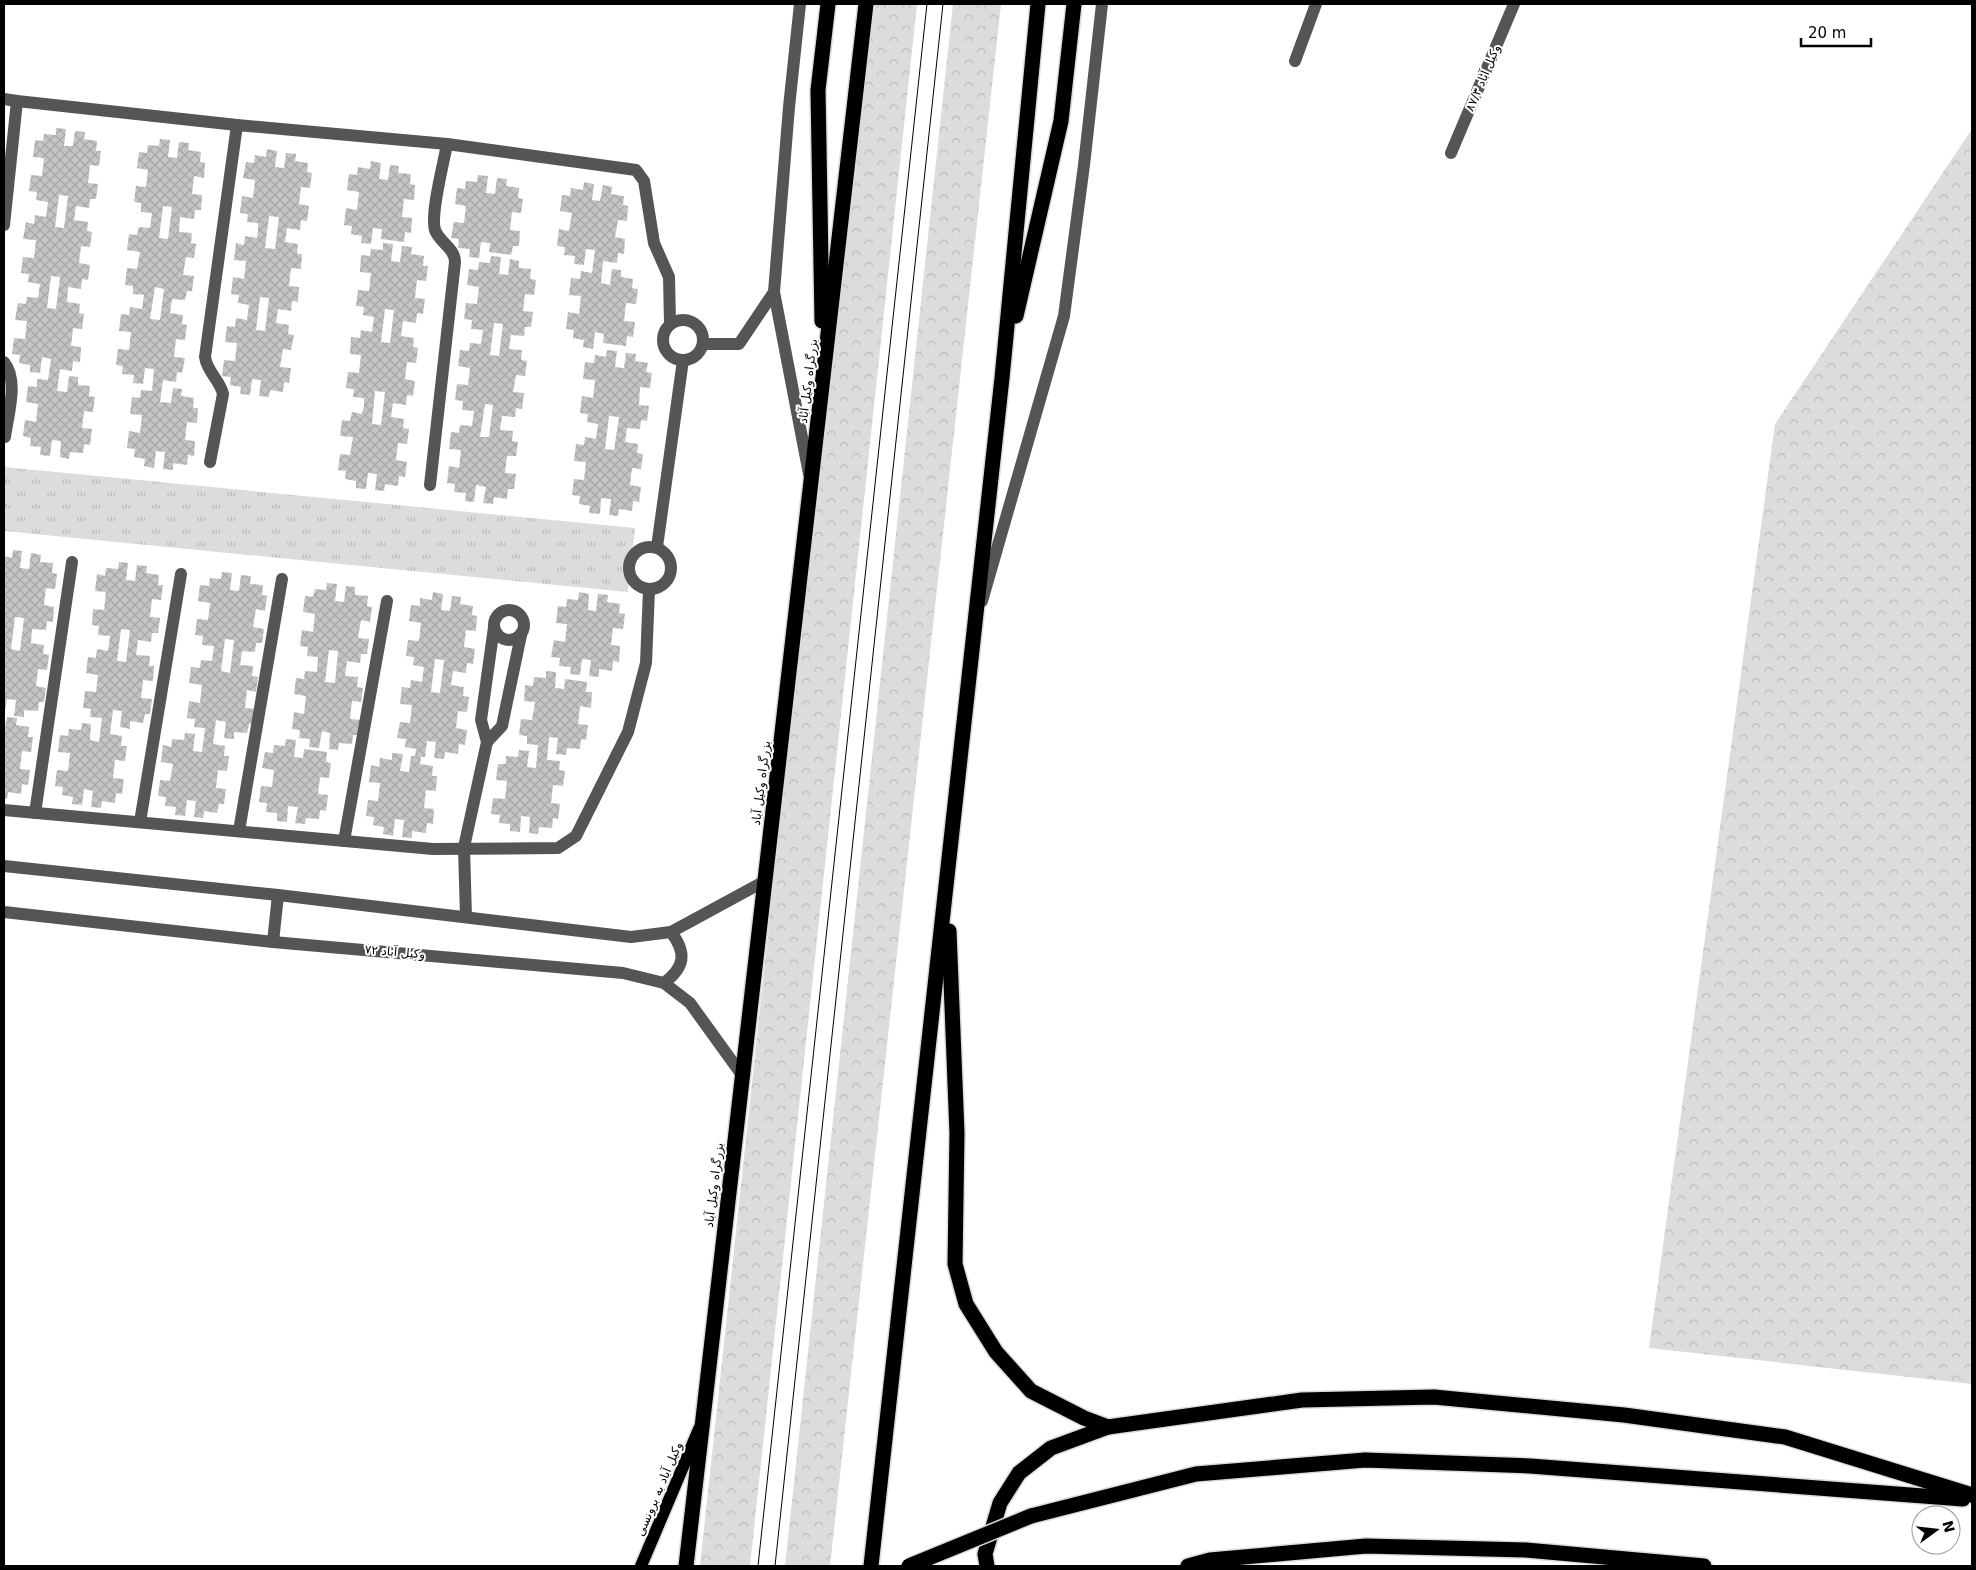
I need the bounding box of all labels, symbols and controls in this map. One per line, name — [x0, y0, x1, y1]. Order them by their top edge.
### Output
scale bar — [1801, 15, 1871, 47]
text: 20 m — [1808, 24, 1846, 42]
street label: وکیل آباد ۸۷/۳ — [1462, 42, 1504, 114]
street label: بزرگراه وکیل آباد — [795, 338, 821, 424]
street label: بزرگراه وکیل آباد — [748, 740, 774, 826]
street label: ۷۲ وکیل آباد — [364, 941, 426, 963]
street label: بزرگراه وکیل آباد — [701, 1142, 727, 1228]
street label: وکیل آباد به برونسی — [632, 1439, 686, 1539]
north arrow — [1911, 1505, 1961, 1555]
text: N — [1939, 1519, 1958, 1534]

